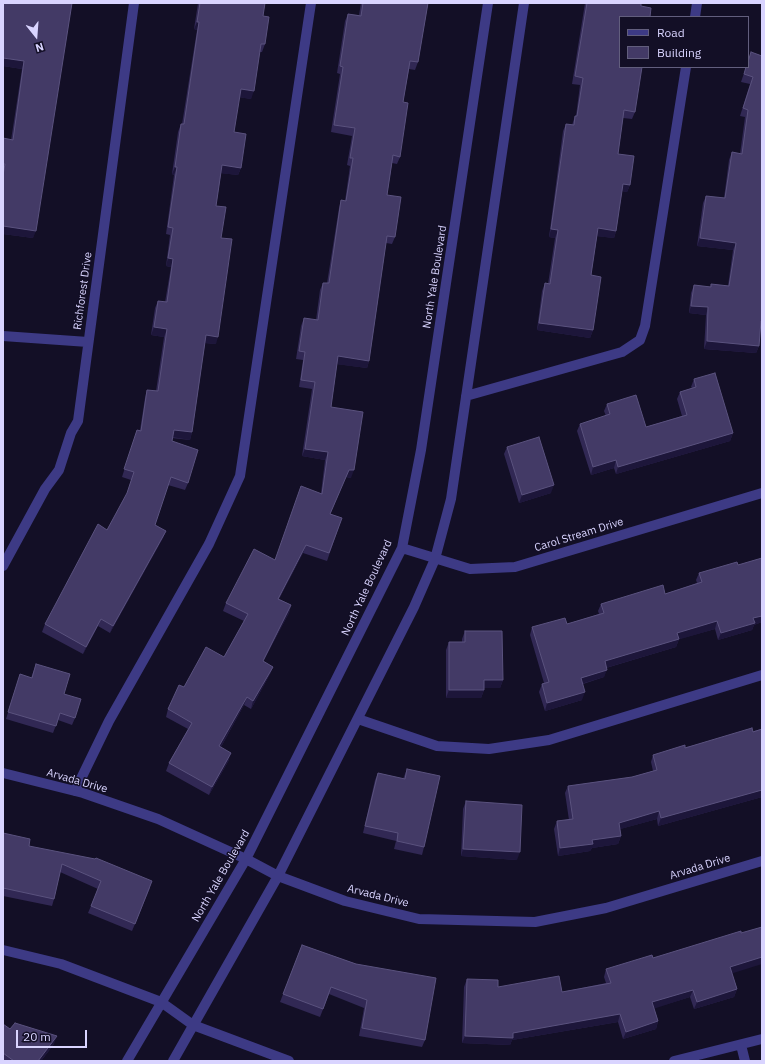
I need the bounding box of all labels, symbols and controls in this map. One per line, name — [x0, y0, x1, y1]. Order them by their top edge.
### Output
north arrow — [16, 16, 56, 56]
legend — [619, 16, 749, 68]
text: Road — [657, 25, 685, 40]
text: N — [34, 40, 45, 55]
text: Building — [657, 45, 701, 60]
street label: North Yale Boulevard — [420, 224, 450, 330]
street label: Richforest Drive — [71, 251, 95, 331]
street label: Carol Stream Drive — [533, 515, 625, 555]
street label: North Yale Boulevard — [339, 538, 395, 638]
street label: Arvada Drive — [45, 766, 109, 796]
street label: North Yale Boulevard — [189, 828, 253, 924]
street label: Arvada Drive — [668, 852, 732, 882]
street label: Arvada Drive — [346, 882, 410, 910]
scale bar — [18, 1022, 89, 1048]
text: 20 m — [23, 1029, 51, 1044]

